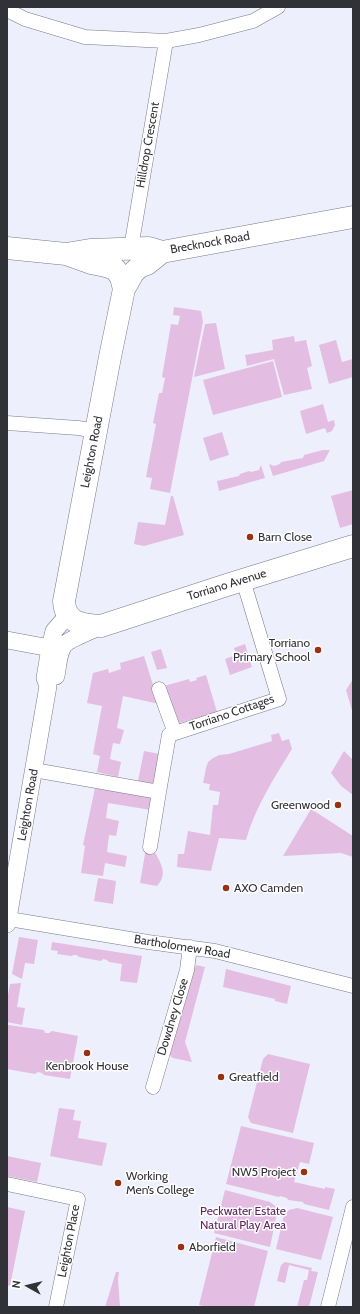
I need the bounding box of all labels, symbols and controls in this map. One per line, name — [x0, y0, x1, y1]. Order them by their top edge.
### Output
street label: Hilldrop Crescent — [133, 101, 163, 189]
street label: Brecknock Road — [169, 229, 251, 257]
street label: Leighton Road — [78, 415, 106, 489]
place label: Barn Close — [258, 530, 312, 544]
marker: Barn Close — [245, 532, 255, 542]
street label: Torriano Avenue — [186, 566, 268, 604]
place label: Torriano Primary School — [233, 636, 310, 664]
marker: Torriano Primary School — [313, 645, 323, 655]
street label: Torriano Cottages — [188, 692, 276, 734]
street label: Leighton Road — [15, 768, 41, 842]
place label: Greenwood — [271, 798, 330, 812]
marker: Greenwood — [333, 800, 343, 810]
place label: AXO Camden — [234, 881, 303, 895]
marker: AXO Camden — [221, 883, 231, 893]
street label: Bartholomew Road — [133, 932, 231, 962]
street label: Dowdney Close — [154, 977, 192, 1057]
marker: Kenbrook House — [82, 1048, 92, 1058]
place label: Kenbrook House — [45, 1059, 129, 1073]
place label: Greatfield — [229, 1070, 279, 1084]
marker: Greatfield — [216, 1072, 226, 1082]
place label: NW5 Project — [232, 1165, 296, 1179]
marker: NW5 Project — [299, 1167, 309, 1177]
place label: Working Men’s College — [126, 1169, 194, 1197]
marker: Working Men’s College — [113, 1178, 123, 1188]
street label: Leighton Place — [55, 1203, 83, 1279]
park label: Peckwater Estate Natural Play Area — [200, 1204, 286, 1232]
place label: Aborfield — [189, 1240, 236, 1254]
marker: Aborfield — [176, 1242, 186, 1252]
north arrow — [8, 1266, 48, 1306]
text: N — [9, 1280, 24, 1289]

